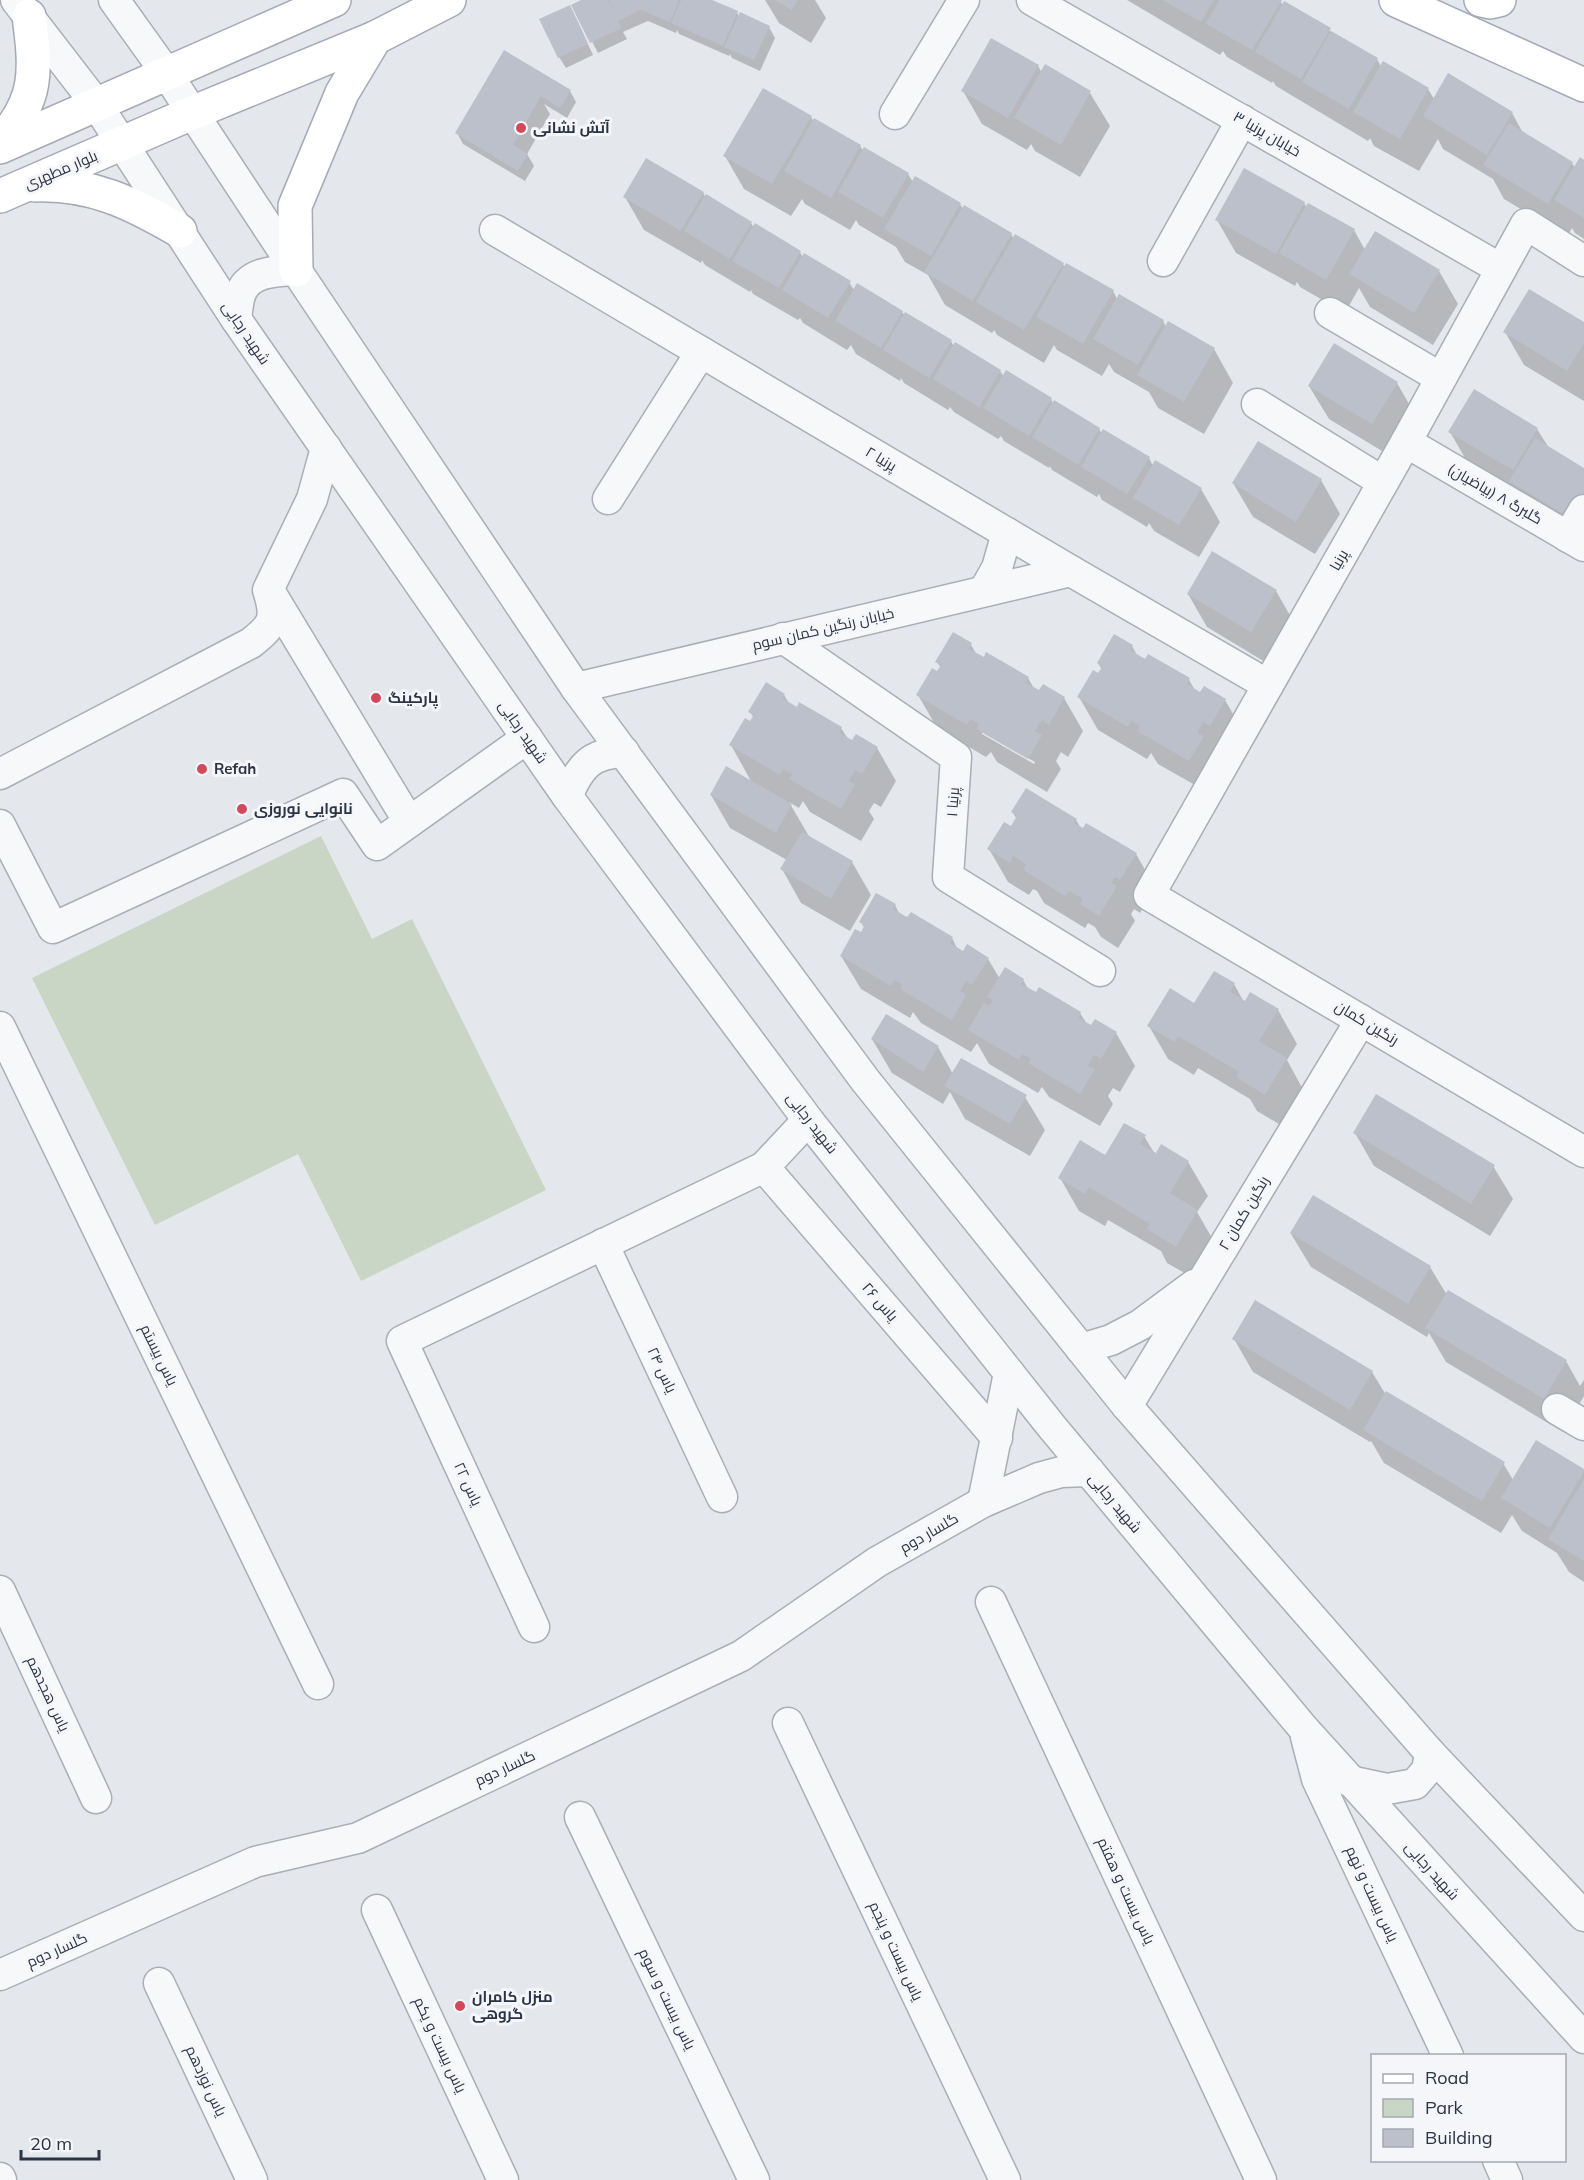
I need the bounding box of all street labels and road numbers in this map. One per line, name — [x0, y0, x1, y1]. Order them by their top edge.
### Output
street label: خیابان پرنیا ۳ — [1230, 107, 1304, 161]
street label: بلوار مطهری — [21, 146, 101, 194]
street label: شهید رجایی — [217, 297, 275, 369]
street label: پرنیا ۲ — [862, 442, 900, 476]
street label: گلبرگ ۸ (بیاضیان) — [1444, 459, 1546, 529]
street label: پرنیا — [1325, 546, 1353, 574]
street label: خیابان رنگین کمان سوم — [750, 603, 896, 655]
street label: شهید رجایی — [494, 697, 552, 767]
street label: پرنیا ۱ — [942, 786, 964, 818]
street label: رنگین کمان — [1331, 996, 1403, 1050]
street label: شهید رجایی — [782, 1088, 842, 1158]
street label: رنگین کمان ۲ — [1214, 1172, 1274, 1254]
street label: یاس ۲۶ — [857, 1278, 903, 1326]
street label: یاس بیستم — [136, 1321, 182, 1389]
street label: یاس ۲۴ — [643, 1344, 681, 1396]
street label: یاس ۲۲ — [449, 1459, 487, 1509]
street label: شهید رجایی — [1084, 1469, 1146, 1537]
street label: گلسار دوم — [896, 1508, 962, 1558]
street label: یاس هجدهم — [22, 1653, 74, 1735]
street label: گلسار دوم — [471, 1745, 539, 1791]
street label: یاس یبست و هفتم — [1092, 1834, 1160, 1948]
street label: شهید رجایی — [1400, 1837, 1464, 1905]
street label: یاس بیست و نهم — [1341, 1843, 1403, 1945]
street label: یاس بیست و پنجم — [864, 1898, 928, 2004]
street label: گلسار دوم — [23, 1928, 91, 1972]
street label: یاس بیست و سوم — [634, 1945, 700, 2053]
street label: یاس بیست و یکم — [409, 1994, 471, 2096]
street label: یاس نوزدهم — [181, 2042, 231, 2120]

